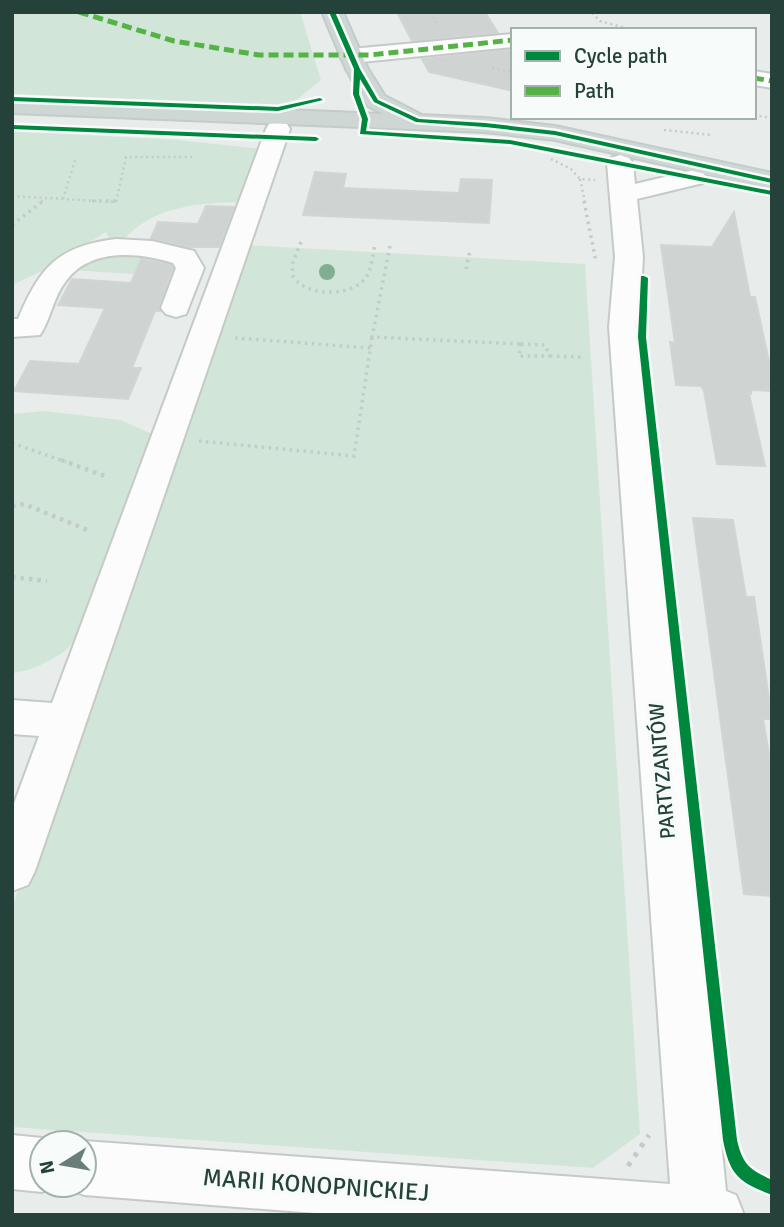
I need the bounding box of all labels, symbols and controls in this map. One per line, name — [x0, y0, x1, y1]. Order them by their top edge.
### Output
legend — [511, 28, 756, 119]
text: Cycle path — [574, 43, 668, 69]
text: Path — [574, 78, 615, 104]
street label: PARTYZANTÓW — [643, 702, 681, 840]
north arrow — [28, 1129, 98, 1199]
text: N — [34, 1158, 60, 1176]
street label: MARII KONOPNICKIEJ — [202, 1162, 430, 1208]

